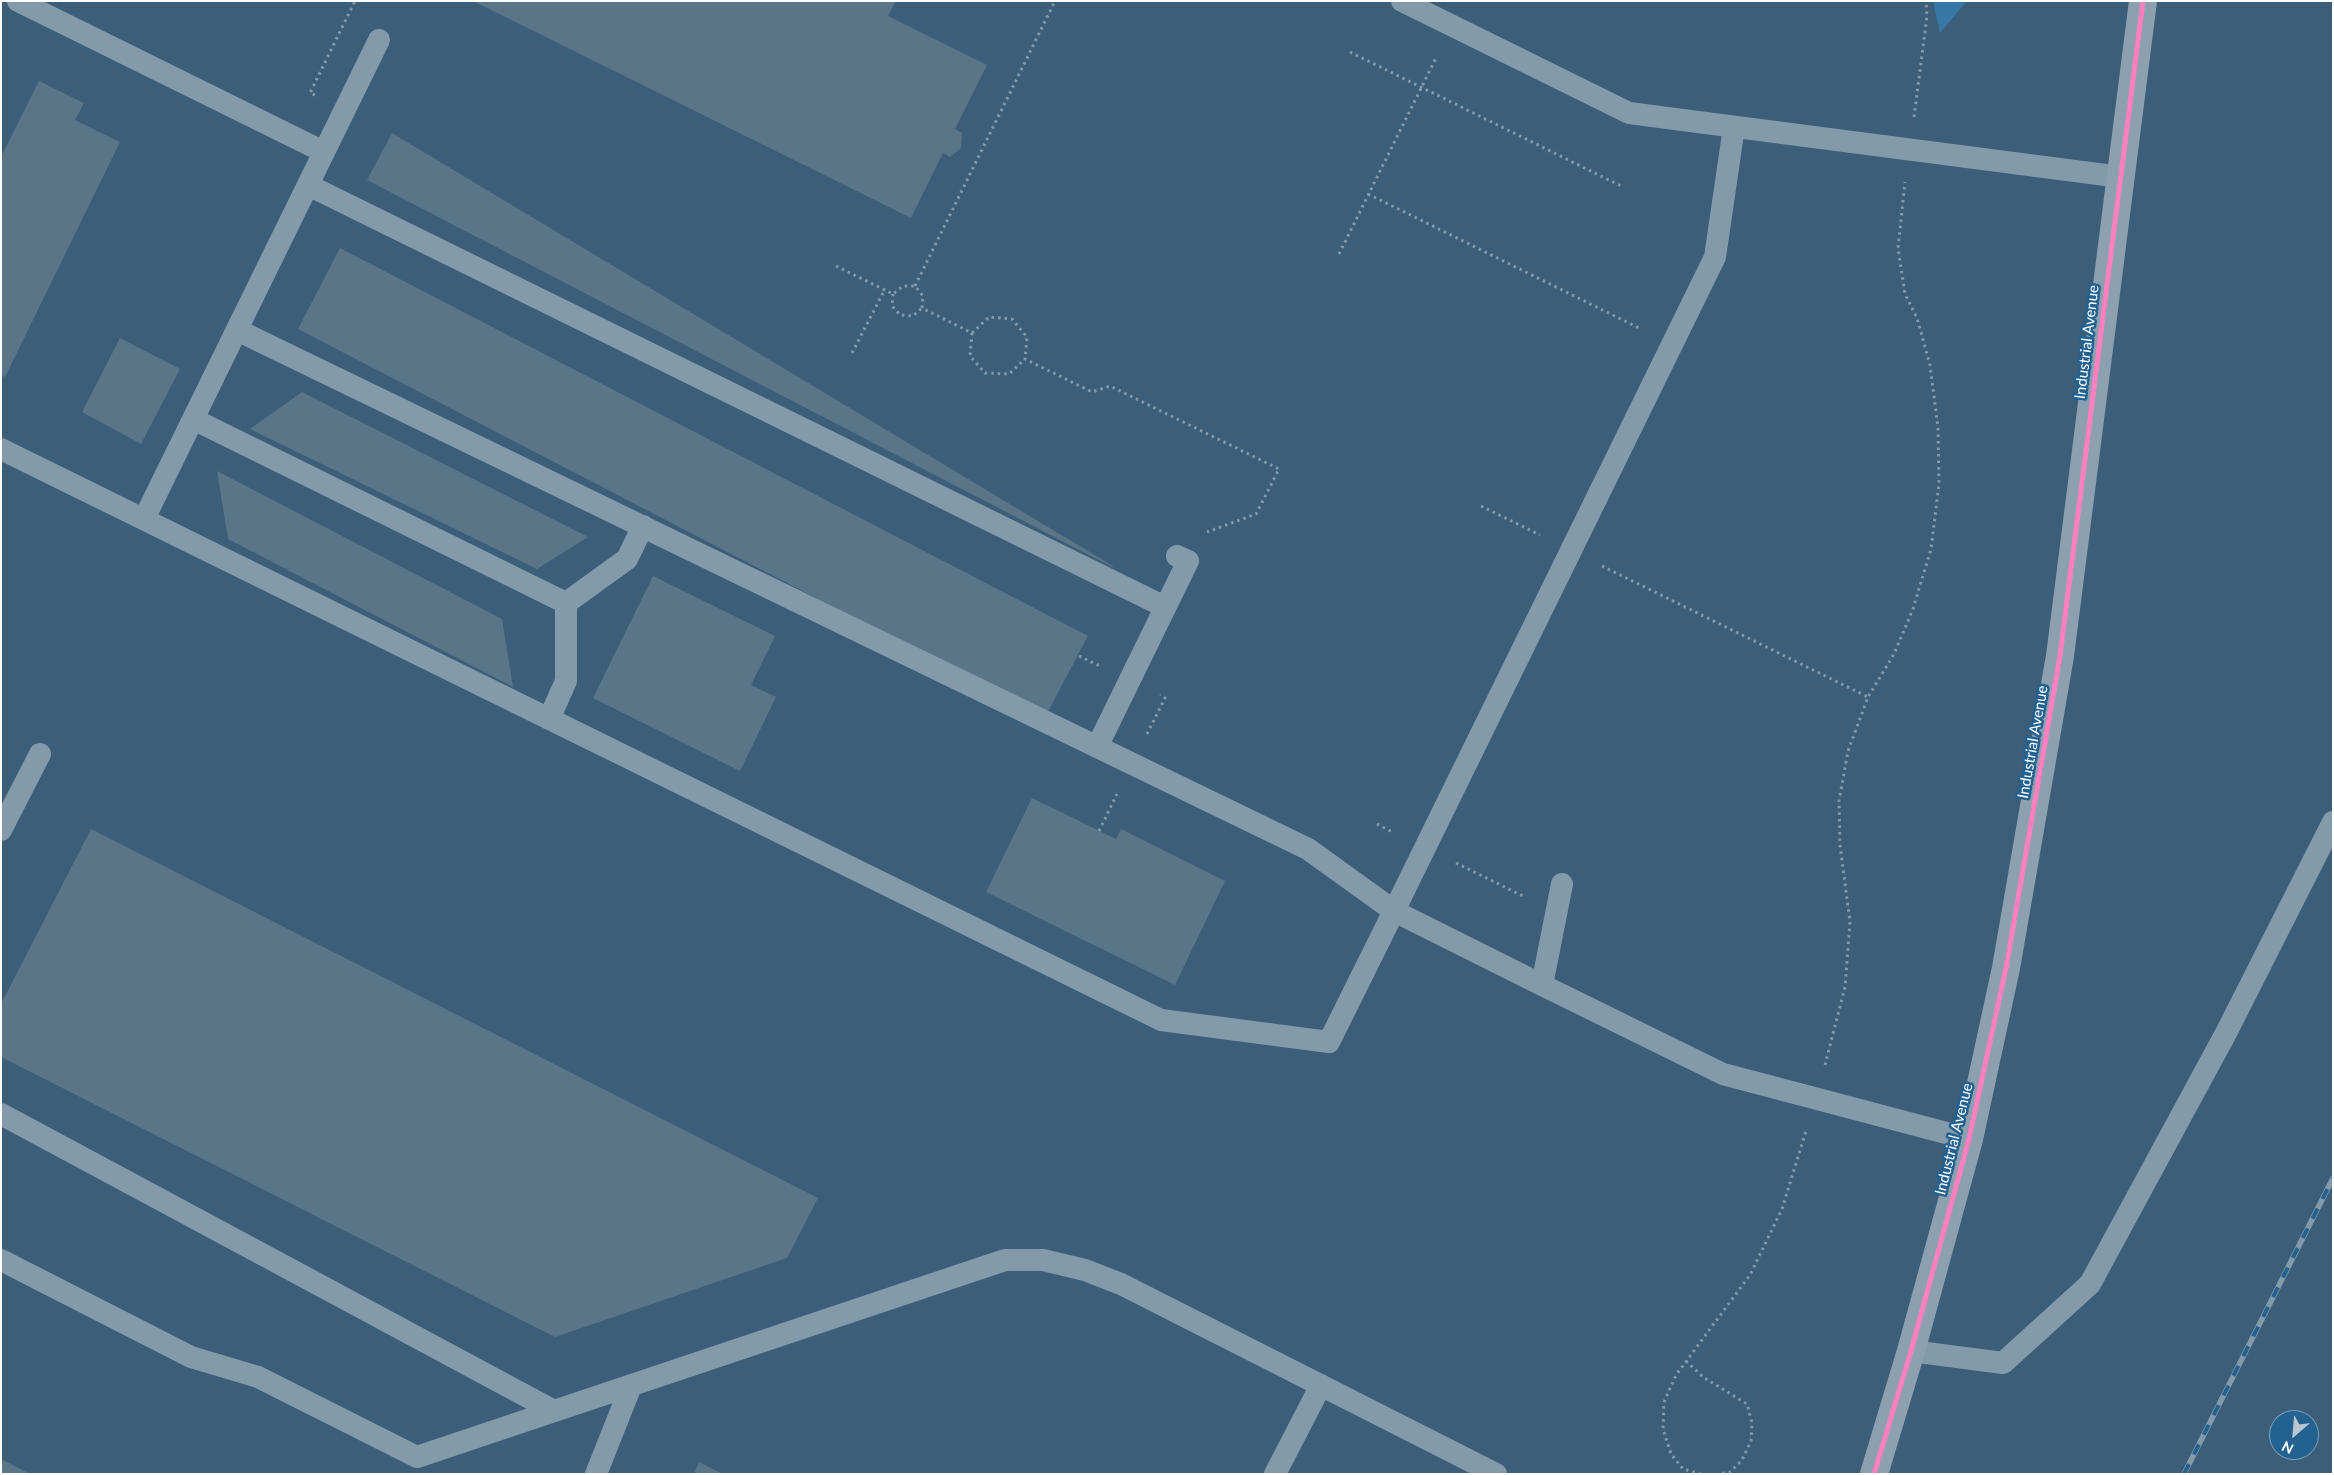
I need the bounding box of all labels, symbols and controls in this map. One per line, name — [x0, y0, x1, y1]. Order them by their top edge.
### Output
street label: Industrial Avenue — [2071, 284, 2103, 400]
street label: Industrial Avenue — [2014, 684, 2052, 800]
street label: Industrial Avenue — [1931, 1081, 1977, 1197]
north arrow — [2269, 1410, 2319, 1460]
text: N — [2279, 1438, 2296, 1458]

